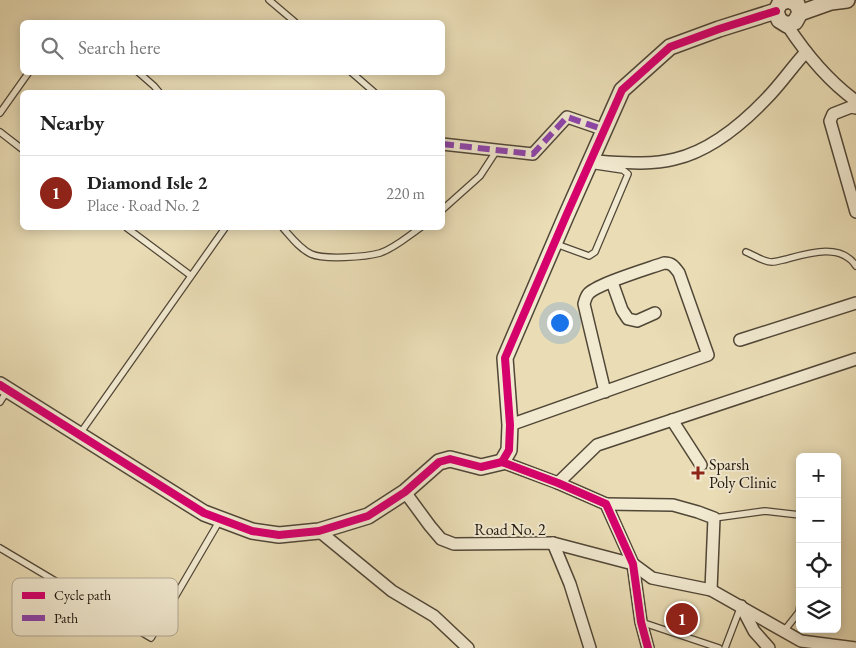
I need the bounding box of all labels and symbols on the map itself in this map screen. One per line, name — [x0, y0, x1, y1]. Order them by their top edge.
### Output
your location — [547, 310, 573, 336]
place label: Sparsh Poly Clinic — [709, 454, 777, 493]
marker: Sparsh Poly Clinic — [691, 466, 705, 480]
street label: Road No. 2 — [474, 519, 546, 540]
legend — [12, 578, 178, 636]
text: Cycle path — [54, 586, 111, 604]
pin: 1 — [666, 600, 698, 638]
text: Path — [54, 609, 78, 627]

